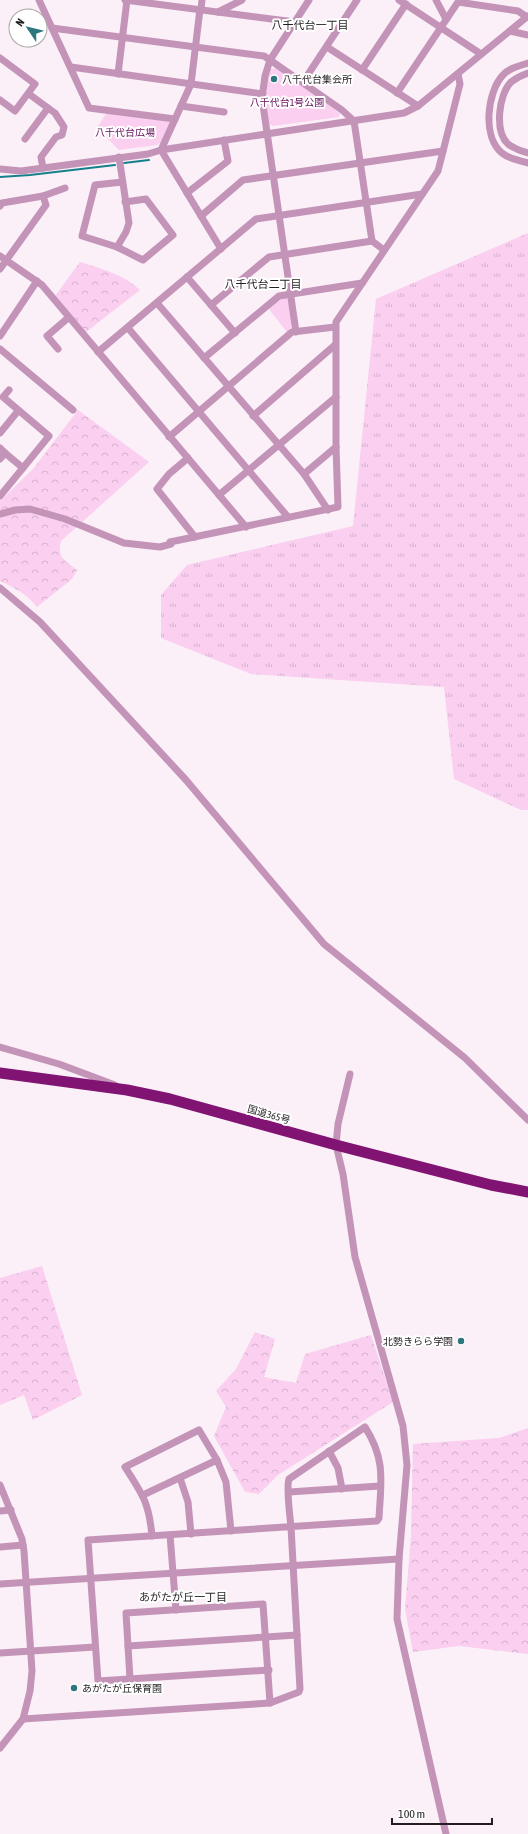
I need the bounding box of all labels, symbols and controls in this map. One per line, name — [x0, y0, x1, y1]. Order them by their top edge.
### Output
north arrow — [8, 8, 48, 48]
text: N — [13, 16, 27, 28]
district label: 八千代台一丁目 — [272, 19, 349, 31]
marker: 八千代台集会所 — [269, 74, 279, 84]
place label: 八千代台集会所 — [282, 74, 352, 85]
park label: 八千代台1号公園 — [250, 97, 324, 108]
park label: 八千代台広場 — [95, 127, 155, 138]
district label: 八千代台二丁目 — [225, 278, 302, 290]
street label: 国道365号 — [246, 1103, 292, 1126]
place label: 北勢きらら学園 — [383, 1336, 453, 1347]
marker: 北勢きらら学園 — [456, 1336, 466, 1346]
district label: あがたが丘一丁目 — [139, 1591, 227, 1603]
marker: あがたが丘保育園 — [69, 1683, 79, 1693]
place label: あがたが丘保育園 — [82, 1683, 162, 1694]
scale bar — [392, 1800, 492, 1826]
text: 100 m — [398, 1807, 425, 1821]

